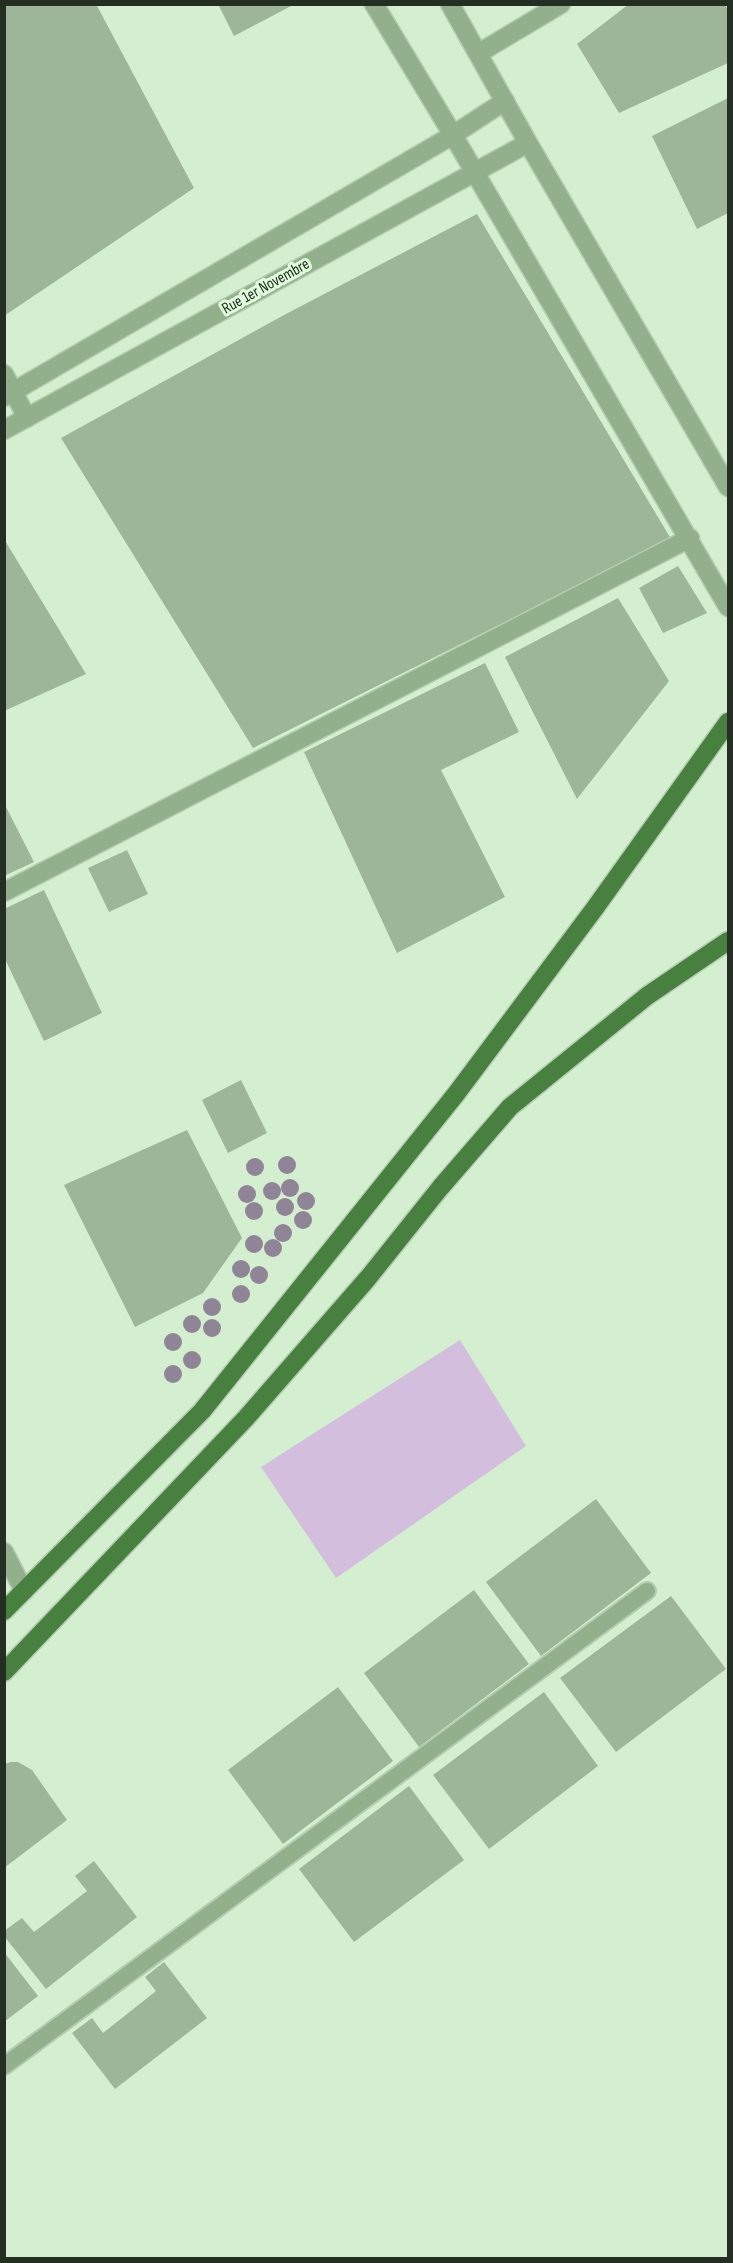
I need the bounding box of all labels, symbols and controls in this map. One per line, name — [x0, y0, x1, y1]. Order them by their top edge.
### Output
street label: Rue 1er Novembre — [219, 255, 313, 319]

